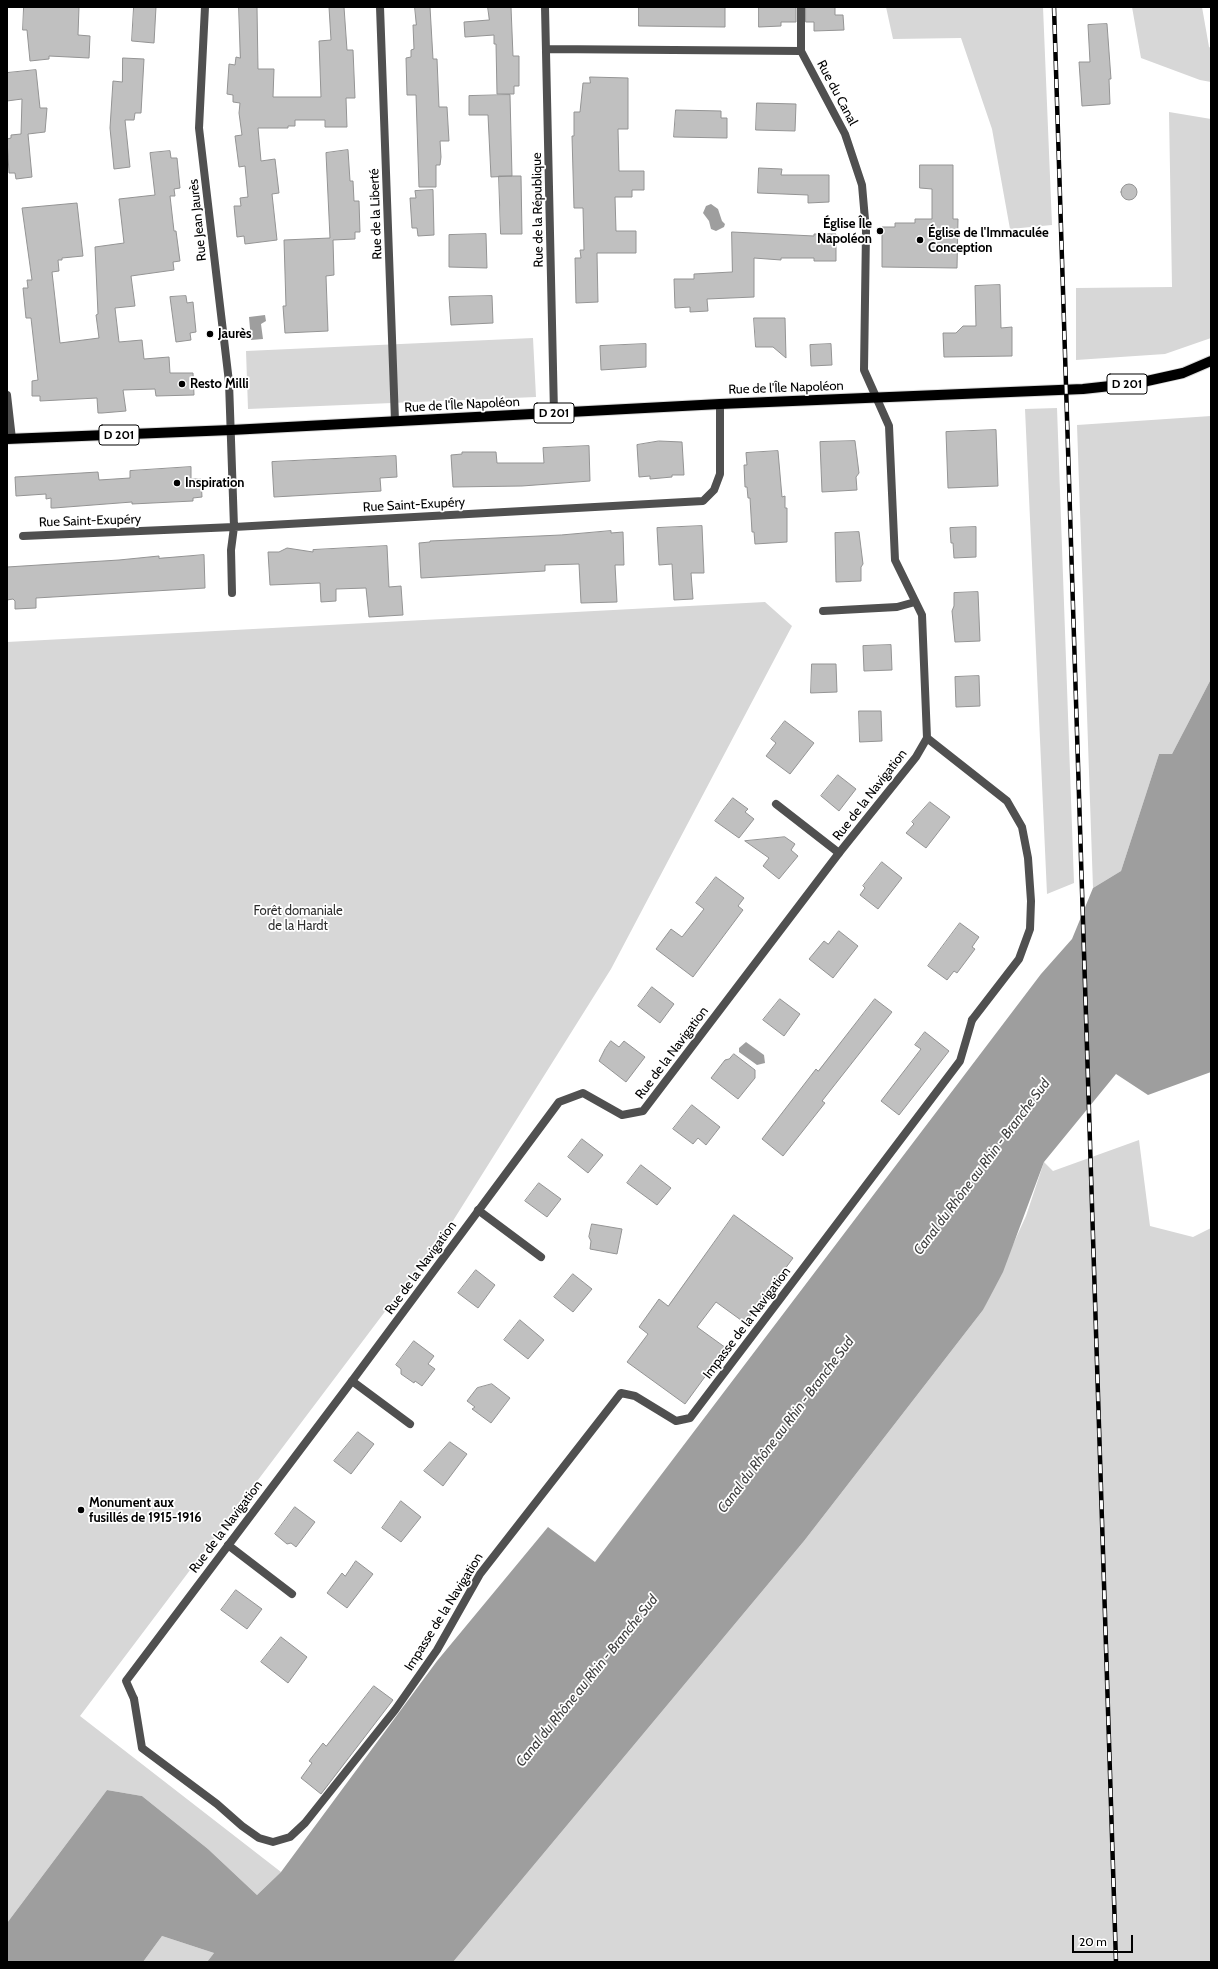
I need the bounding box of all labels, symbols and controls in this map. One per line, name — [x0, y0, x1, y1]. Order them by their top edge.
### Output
street label: Rue du Canal — [813, 58, 861, 128]
street label: Rue de la République — [529, 152, 547, 268]
street label: Rue de la Liberté — [367, 168, 385, 260]
street label: Rue Jean Jaurès — [186, 178, 210, 262]
place label: Église Île Napoléon — [817, 216, 872, 247]
place label: Église de l'Immaculée Conception — [928, 225, 1049, 256]
marker: Église Île Napoléon — [875, 226, 885, 236]
marker: Église de l'Immaculée Conception — [915, 235, 925, 245]
place label: Jaurès — [218, 326, 252, 342]
marker: Jaurès — [205, 329, 215, 339]
road number: D 201 — [1107, 374, 1147, 394]
place label: Resto Milli — [190, 376, 249, 392]
street label: Rue de l'Île Napoléon — [728, 378, 844, 398]
marker: Resto Milli — [177, 379, 187, 389]
street label: Rue de l'Île Napoléon — [404, 394, 520, 416]
road number: D 201 — [534, 403, 574, 423]
road number: D 201 — [99, 425, 139, 445]
place label: Inspiration — [185, 475, 245, 491]
marker: Inspiration — [172, 478, 182, 488]
street label: Rue Saint-Exupéry — [362, 495, 466, 515]
street label: Rue Saint-Exupéry — [39, 511, 141, 531]
street label: Rue de la Navigation — [830, 746, 910, 844]
park label: Forêt domaniale de la Hardt — [253, 903, 343, 934]
street label: Rue de la Navigation — [632, 1004, 712, 1102]
water label: Canal du Rhône au Rhin - Branche Sud — [910, 1076, 1054, 1258]
street label: Rue de la Navigation — [382, 1218, 460, 1318]
street label: Impasse de la Navigation — [700, 1264, 794, 1382]
water label: Canal du Rhône au Rhin - Branche Sud — [714, 1334, 858, 1516]
street label: Rue de la Navigation — [186, 1478, 266, 1576]
place label: Monument aux fusillés de 1915-1916 — [89, 1495, 202, 1526]
marker: Monument aux fusillés de 1915-1916 — [76, 1505, 86, 1515]
street label: Impasse de la Navigation — [401, 1550, 487, 1674]
water label: Canal du Rhône au Rhin - Branche Sud — [512, 1592, 662, 1770]
scale bar — [1074, 1927, 1135, 1953]
text: 20 m — [1079, 1934, 1107, 1949]

